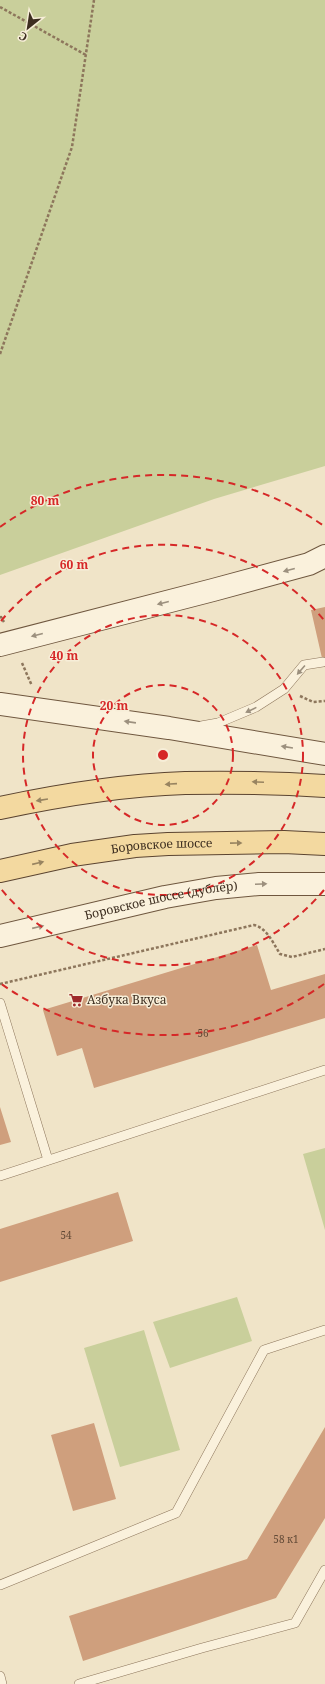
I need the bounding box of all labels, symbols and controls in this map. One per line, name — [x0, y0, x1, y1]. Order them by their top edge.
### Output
north arrow — [8, 8, 48, 48]
text: С — [16, 29, 30, 45]
text: 80 m — [31, 492, 59, 509]
text: 60 m — [60, 556, 88, 573]
one-way arrow — [282, 567, 295, 573]
one-way arrow — [157, 600, 169, 606]
one-way arrow — [31, 632, 43, 638]
text: 40 m — [50, 647, 78, 664]
one-way arrow — [296, 665, 305, 675]
text: 20 m — [100, 697, 128, 714]
one-way arrow — [246, 706, 257, 713]
one-way arrow — [124, 719, 137, 725]
one-way arrow — [280, 744, 293, 750]
centre of rings — [156, 748, 170, 762]
one-way arrow — [252, 779, 264, 786]
one-way arrow — [165, 781, 177, 787]
one-way arrow — [36, 797, 48, 803]
street label: Боровское шоссе — [110, 834, 213, 857]
one-way arrow — [230, 839, 242, 846]
one-way arrow — [32, 859, 44, 865]
street label: Боровское шоссе (дублёр) — [83, 877, 238, 924]
one-way arrow — [255, 881, 268, 887]
one-way arrow — [32, 924, 44, 930]
place label: Азбука Вкуса — [87, 991, 167, 1008]
supermarket icon: Азбука Вкуса — [68, 992, 84, 1008]
house number: 56 — [197, 1026, 209, 1040]
house number: 54 — [60, 1228, 72, 1242]
house number: 58 к1 — [273, 1532, 299, 1546]

